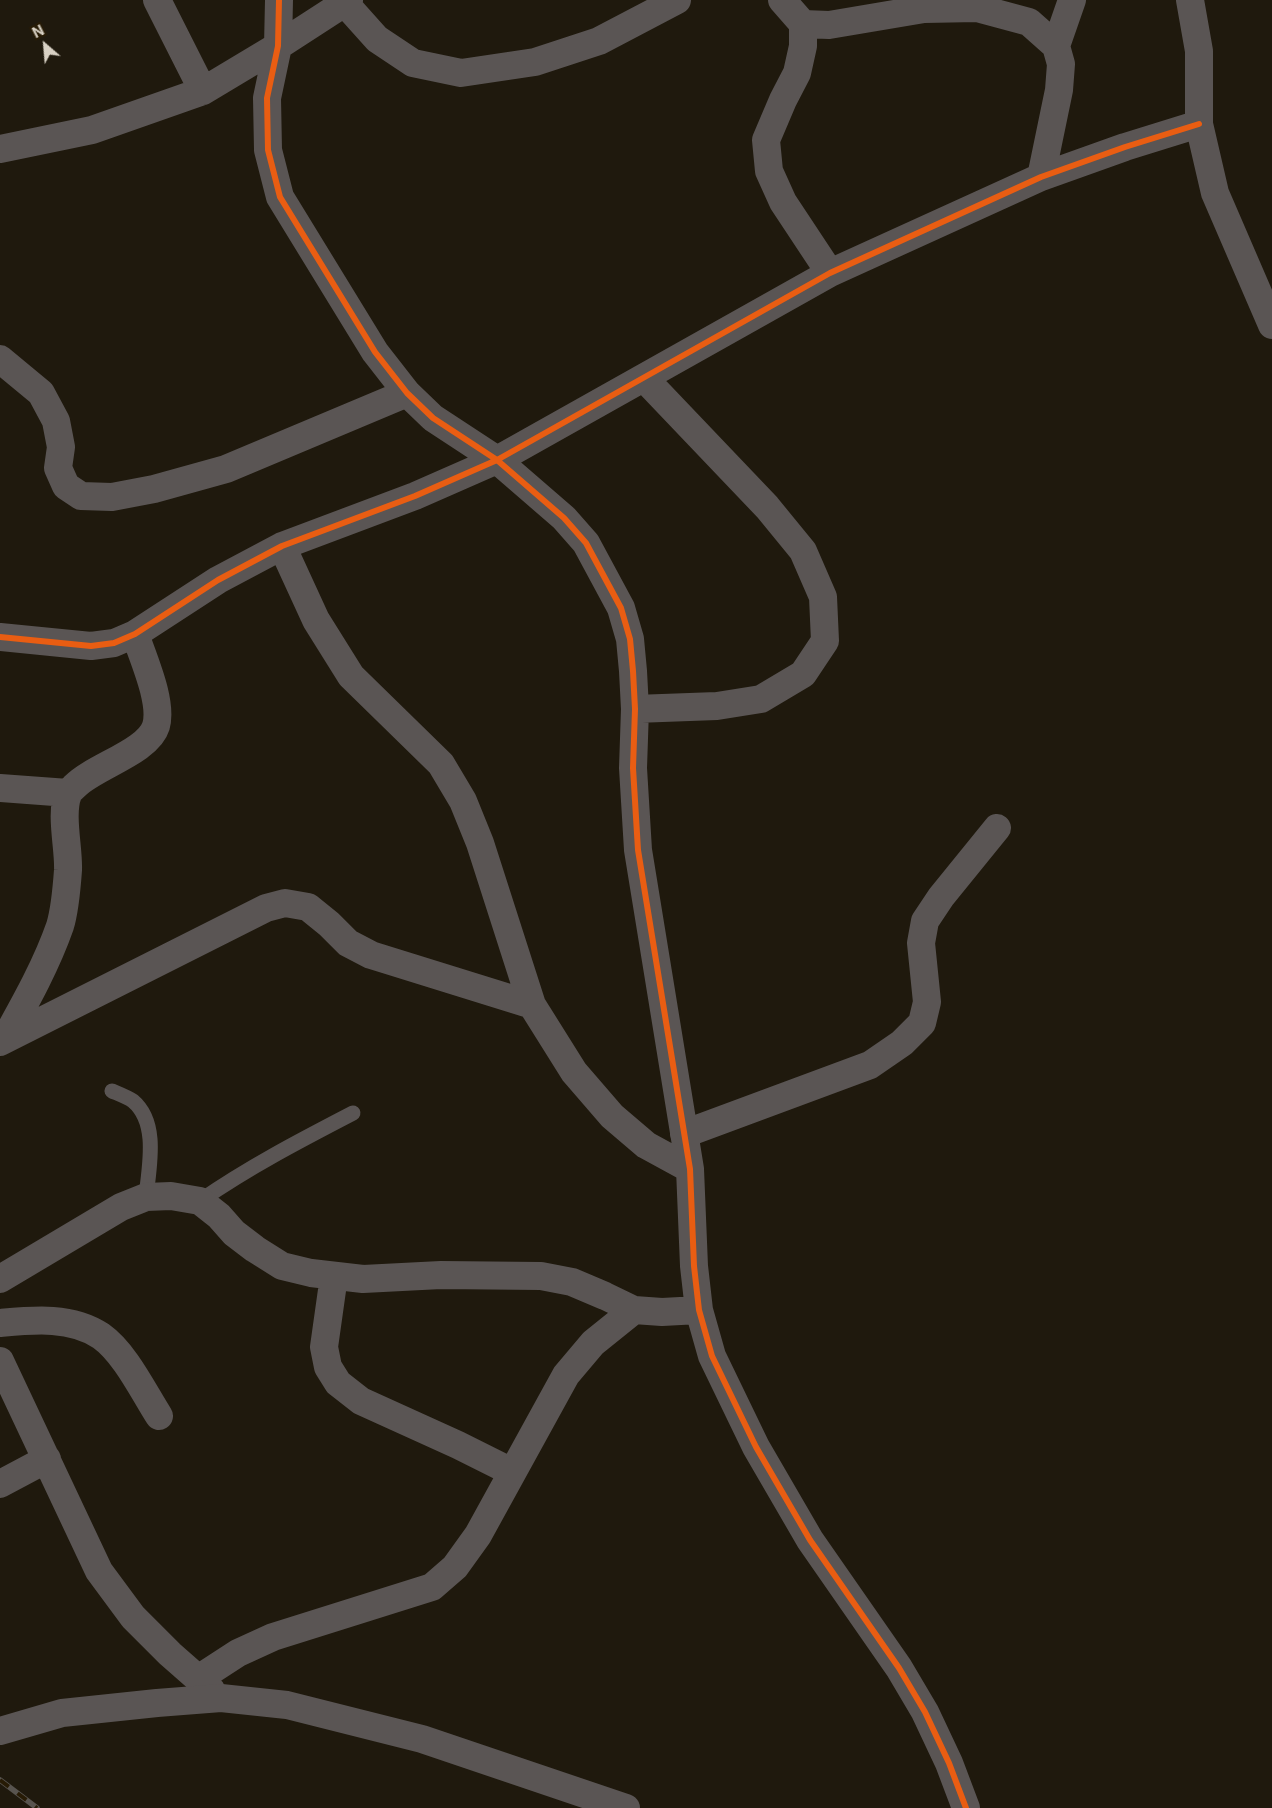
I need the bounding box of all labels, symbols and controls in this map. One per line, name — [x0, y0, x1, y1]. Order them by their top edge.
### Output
north arrow — [20, 20, 70, 70]
text: N — [29, 21, 47, 41]

